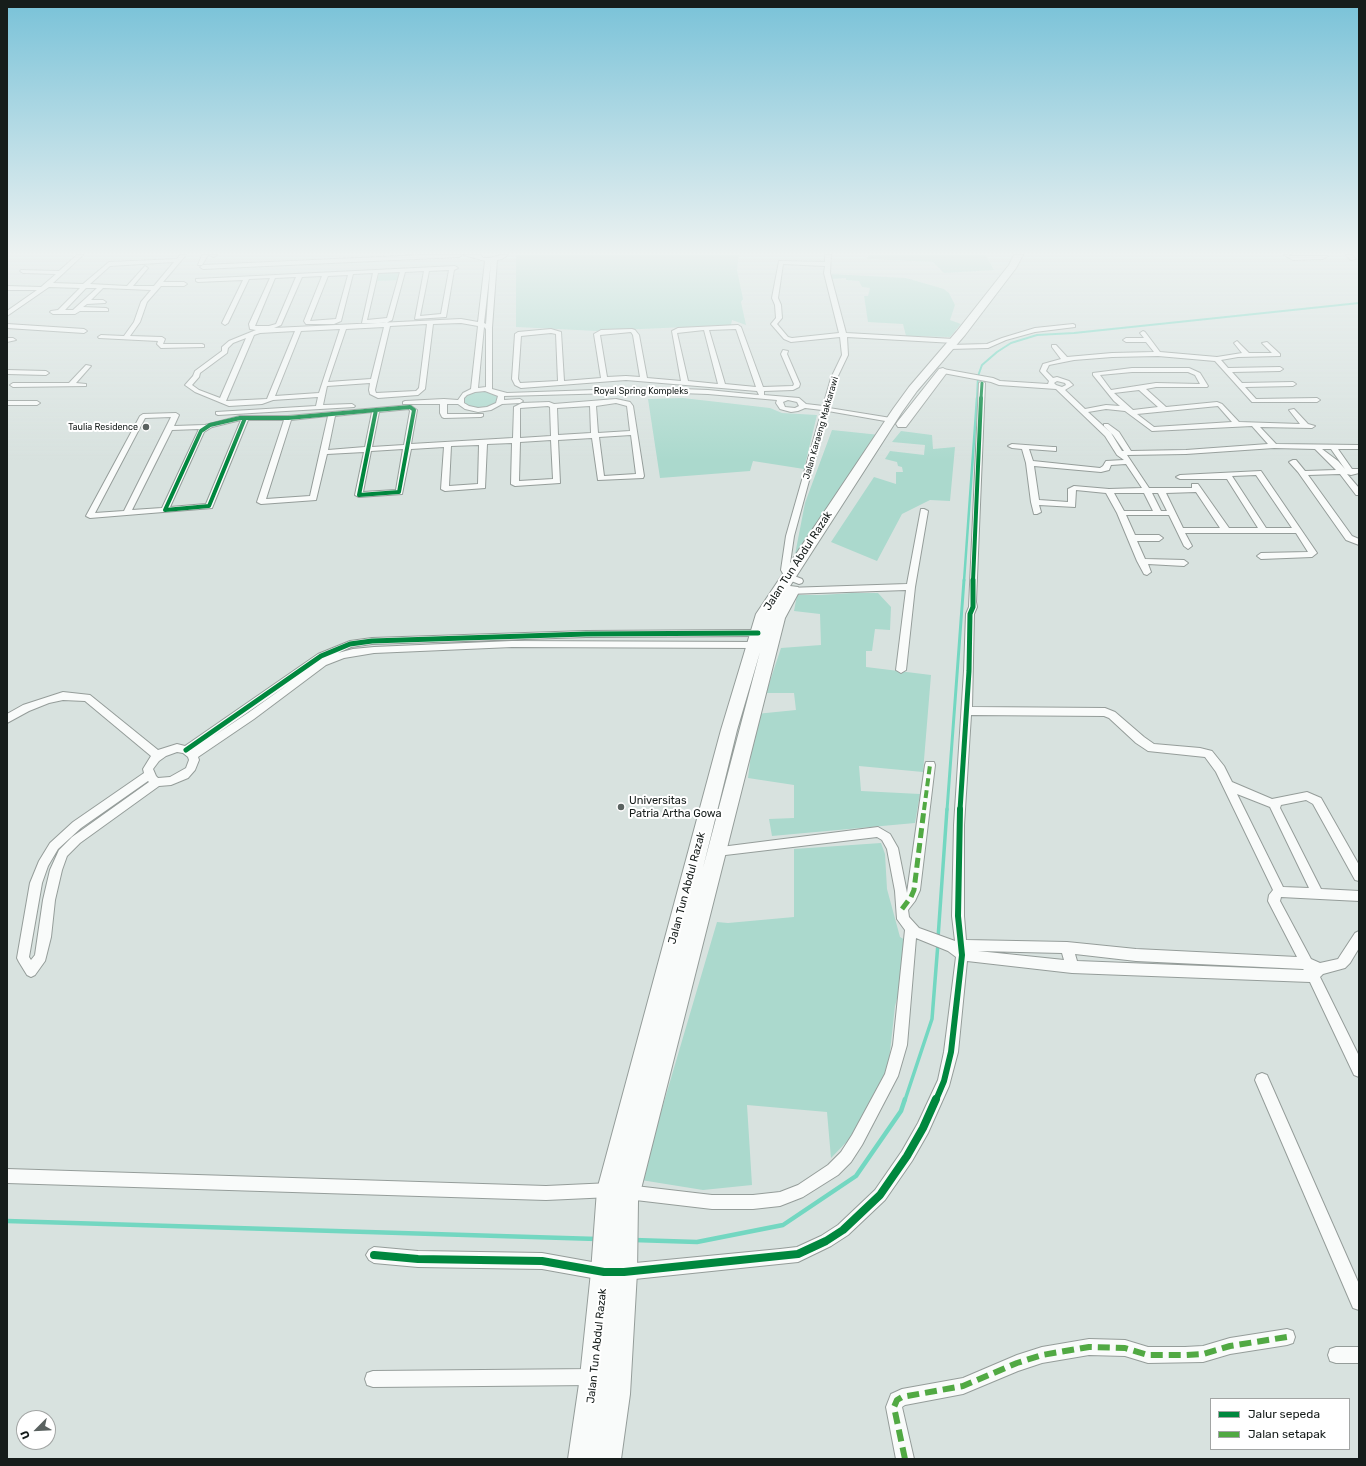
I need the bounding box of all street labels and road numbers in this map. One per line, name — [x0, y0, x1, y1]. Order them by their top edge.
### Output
street label: Jalan Karaeng Makkarawi — [801, 376, 841, 480]
street label: Royal Spring Kompleks — [594, 386, 688, 396]
street label: Jalan Tun Abdul Razak — [761, 509, 835, 613]
street label: Jalan Tun Abdul Razak — [666, 830, 708, 946]
street label: Jalan Tun Abdul Razak — [584, 1288, 610, 1404]

